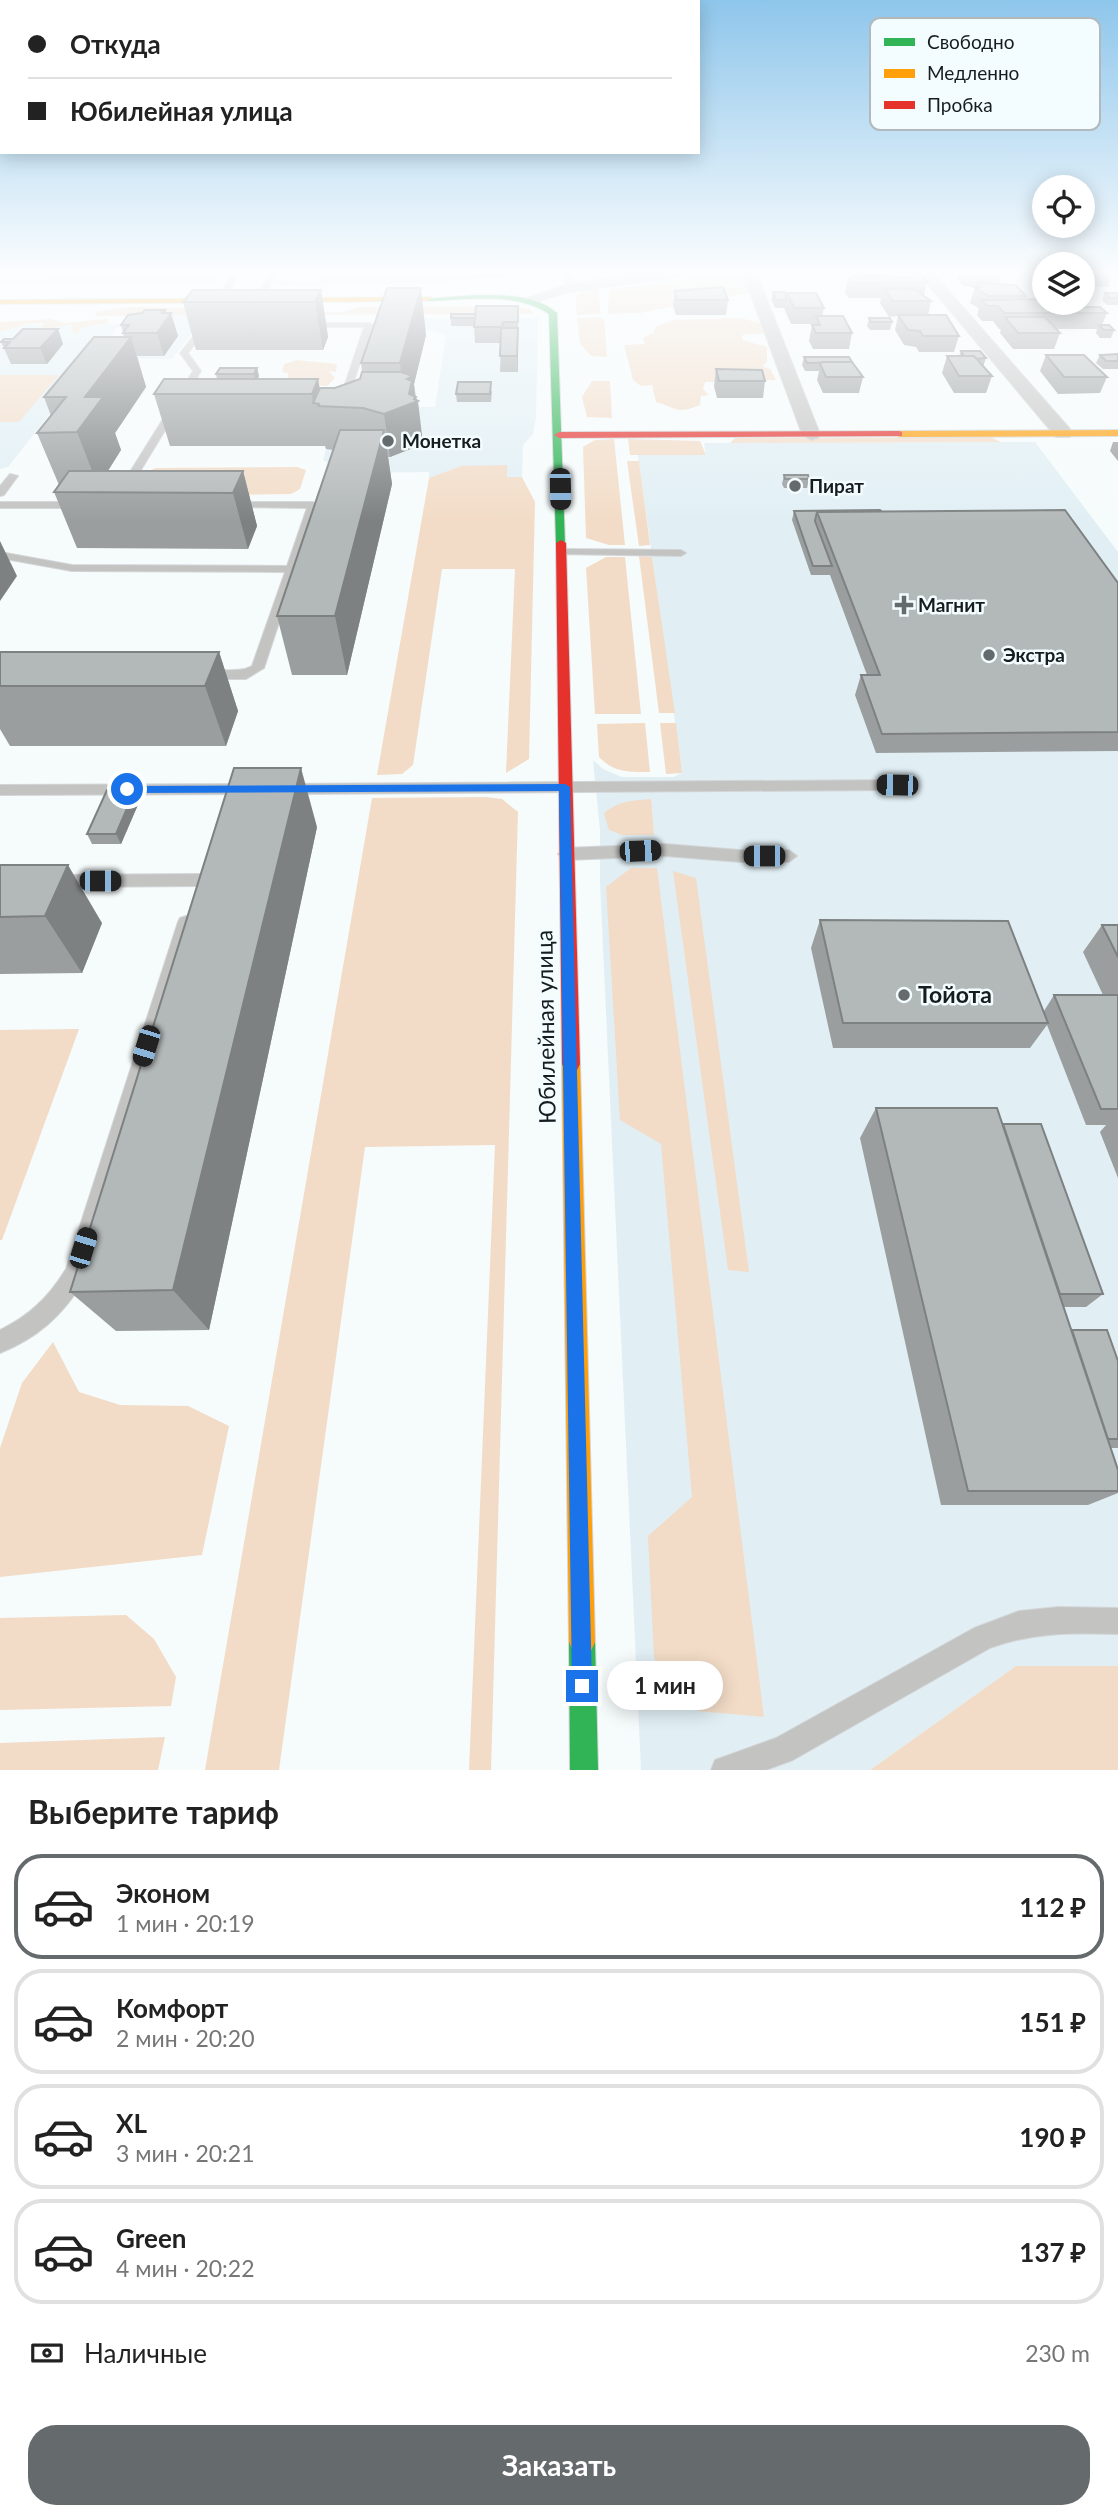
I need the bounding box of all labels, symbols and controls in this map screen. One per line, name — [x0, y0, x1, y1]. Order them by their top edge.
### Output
legend — [870, 18, 1100, 130]
text: Откуда — [70, 28, 161, 60]
text: Свободно — [927, 30, 1015, 53]
text: Медленно — [927, 61, 1019, 84]
text: Пробка — [927, 93, 993, 116]
text: Юбилейная улица — [70, 95, 293, 127]
map controls — [1032, 175, 1095, 315]
button: locate — [1032, 175, 1095, 238]
button: layers — [1032, 252, 1095, 315]
place label: Монетка — [402, 429, 481, 452]
marker: Монетка — [380, 433, 396, 449]
car — [550, 468, 571, 510]
place label: Пират — [809, 474, 864, 497]
marker: Пират — [787, 478, 803, 494]
place label: Магнит — [918, 593, 985, 616]
marker: Магнит — [896, 597, 912, 613]
place label: Экстра — [1003, 643, 1065, 666]
marker: Экстра — [981, 647, 997, 663]
route start — [111, 773, 143, 805]
car — [876, 774, 919, 796]
car — [619, 840, 662, 862]
car — [744, 846, 786, 867]
car — [80, 871, 122, 892]
street label: Юбилейная улица — [529, 930, 561, 1124]
place label: Тойота — [918, 980, 992, 1008]
marker: Тойота — [896, 987, 912, 1003]
car — [130, 1023, 163, 1069]
car — [67, 1225, 100, 1271]
callout: 1 мин — [606, 1662, 722, 1710]
route end — [566, 1670, 598, 1702]
text: 1 мин — [634, 1671, 696, 1699]
text: Выберите тариф — [28, 1792, 279, 1831]
icon: car — [32, 1875, 95, 1938]
text: Эконом — [116, 1877, 210, 1909]
text: 112 ₽ — [1019, 1891, 1086, 1923]
text: 1 мин · 20:19 — [116, 1909, 255, 1937]
icon: car — [32, 1990, 95, 2053]
text: Комфорт — [116, 1992, 228, 2024]
text: 151 ₽ — [1019, 2006, 1086, 2038]
text: 2 мин · 20:20 — [116, 2024, 255, 2052]
icon: car — [32, 2105, 95, 2168]
text: XL — [116, 2107, 147, 2139]
text: 190 ₽ — [1019, 2121, 1086, 2153]
text: 3 мин · 20:21 — [116, 2139, 255, 2167]
icon: car — [32, 2220, 95, 2283]
text: Green — [116, 2222, 186, 2254]
text: 137 ₽ — [1019, 2236, 1086, 2268]
text: 4 мин · 20:22 — [116, 2254, 255, 2282]
icon: cash — [28, 2334, 66, 2372]
text: Наличные — [84, 2337, 207, 2369]
text: 230 m — [1025, 2339, 1090, 2367]
button: Заказать — [28, 2425, 1090, 2505]

